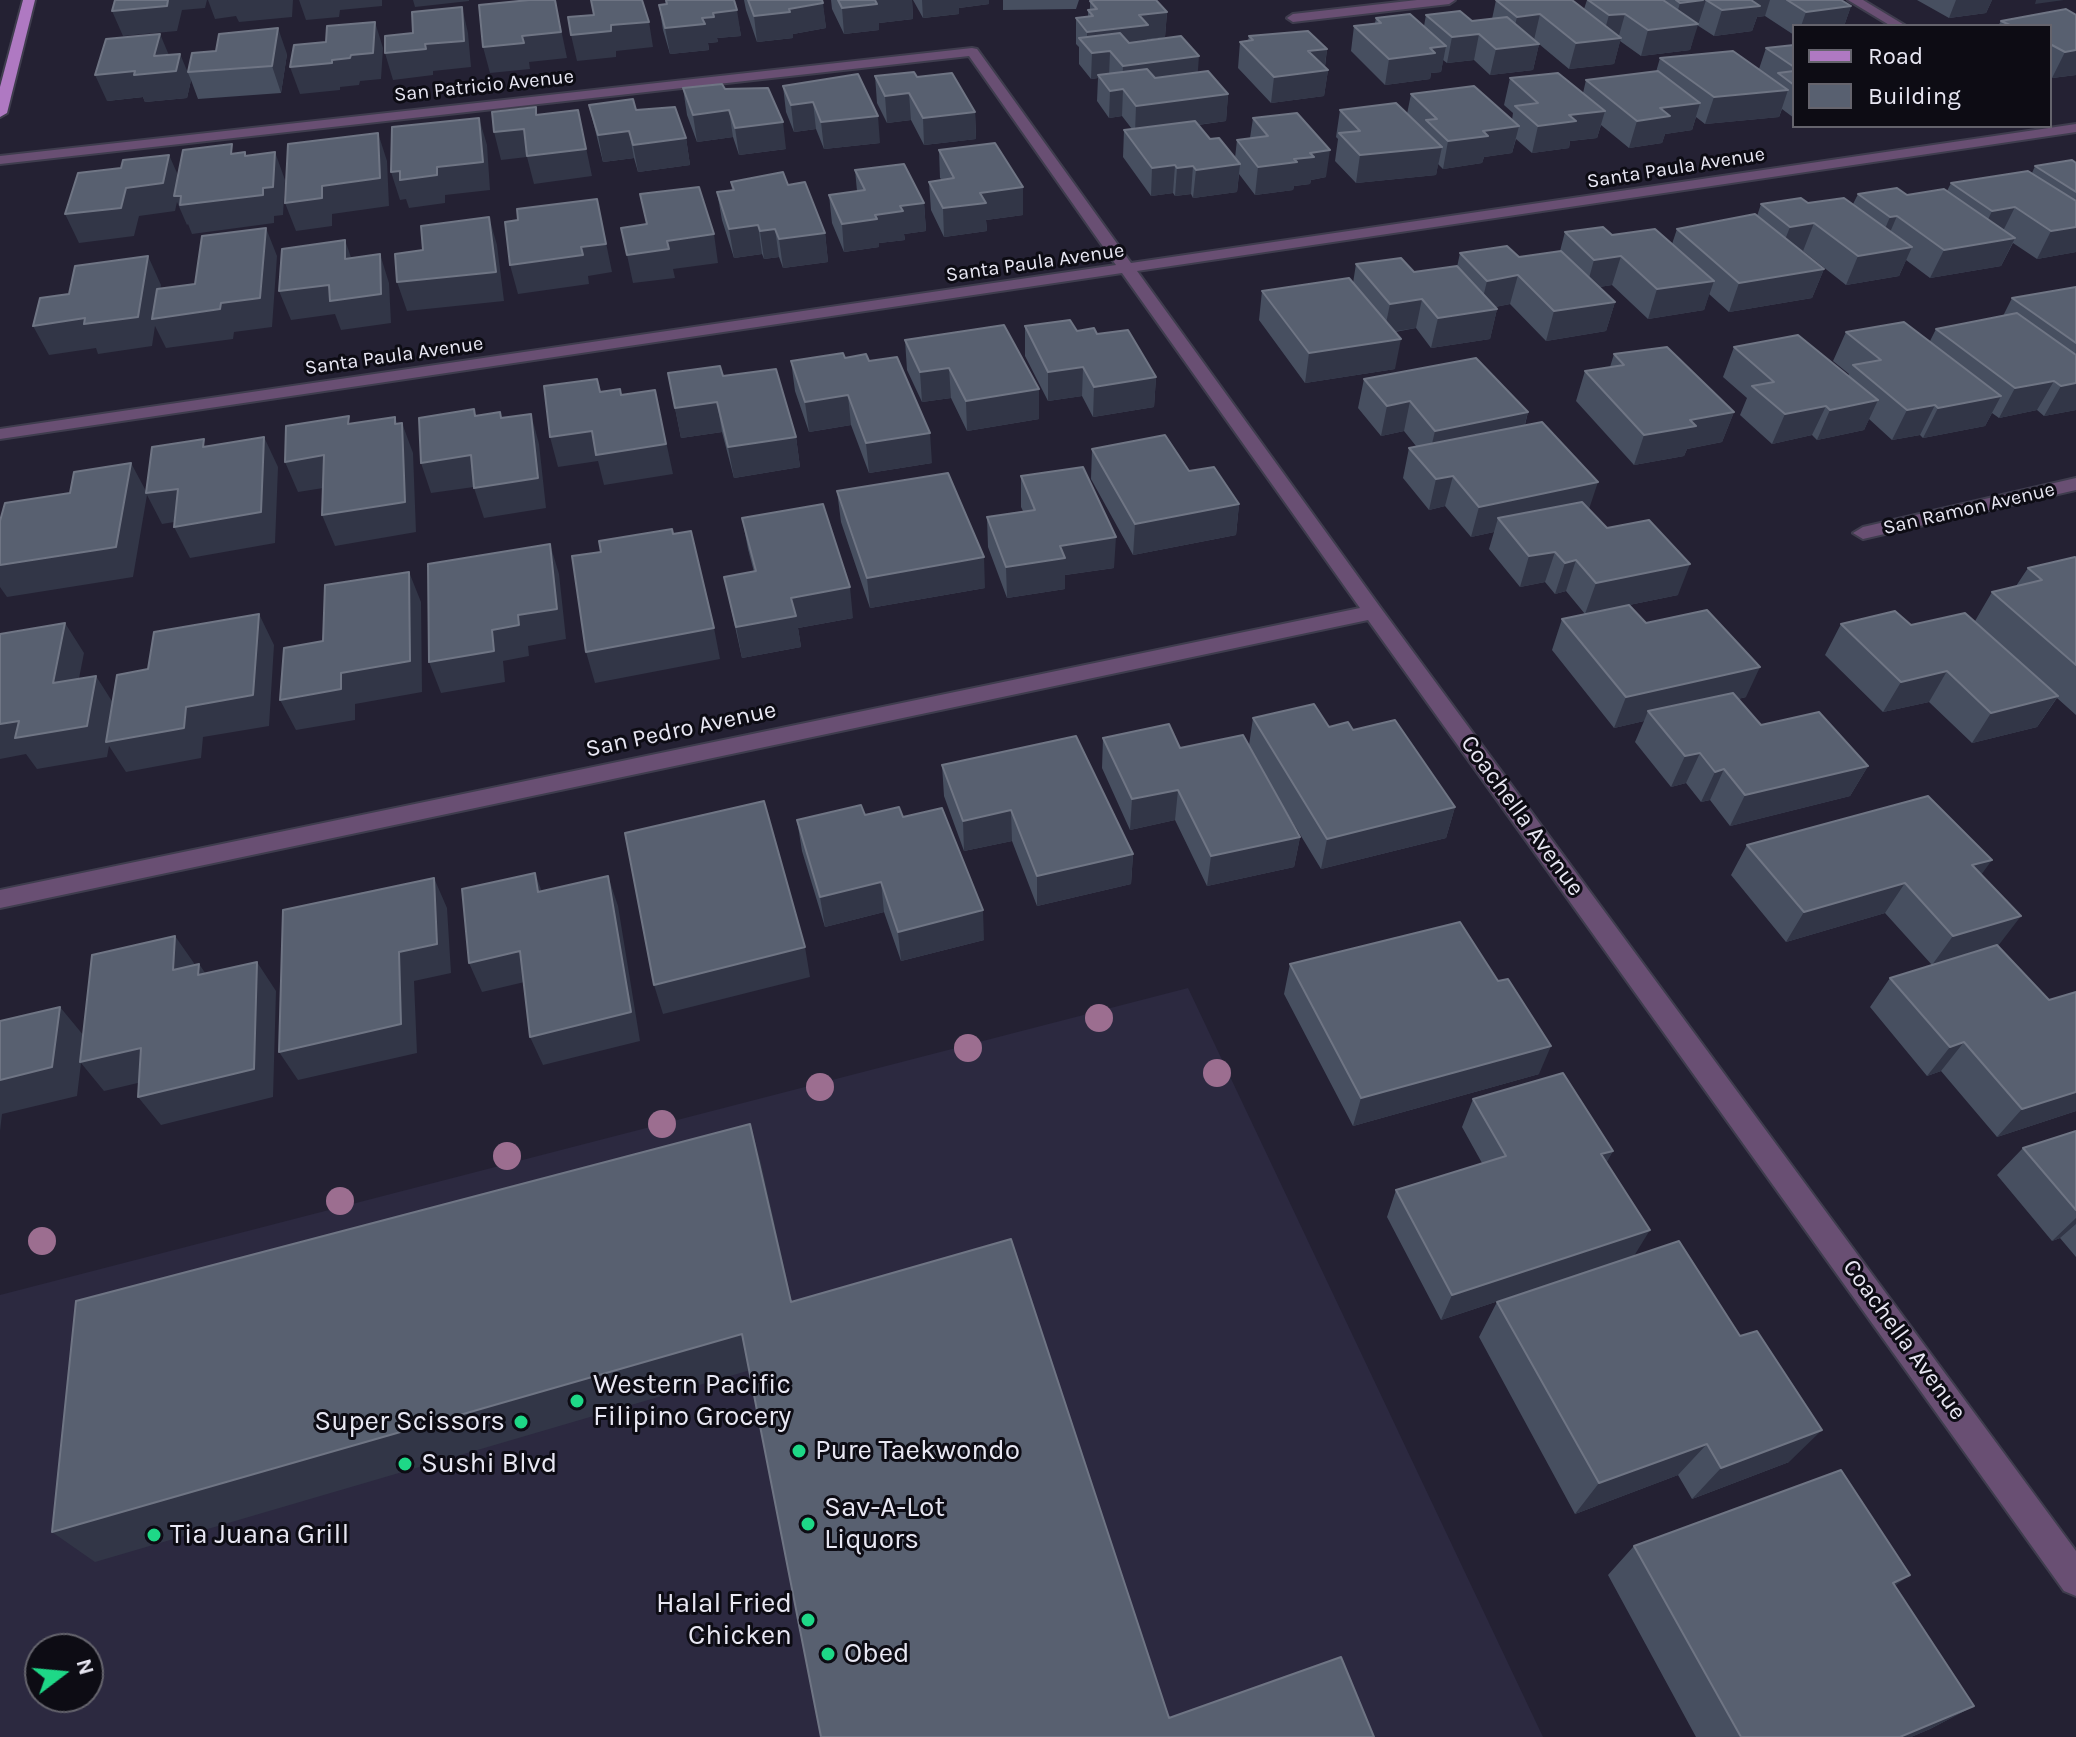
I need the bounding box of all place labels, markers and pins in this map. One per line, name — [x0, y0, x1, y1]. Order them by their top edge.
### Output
place label: Western Pacific Filipino Grocery — [593, 1368, 791, 1434]
marker: Western Pacific Filipino Grocery — [568, 1392, 586, 1410]
place label: Super Scissors — [314, 1405, 505, 1439]
marker: Super Scissors — [512, 1413, 530, 1431]
place label: Pure Taekwondo — [815, 1434, 1020, 1468]
marker: Pure Taekwondo — [790, 1442, 808, 1460]
place label: Sushi Blvd — [421, 1447, 557, 1481]
marker: Sushi Blvd — [396, 1455, 414, 1473]
place label: Sav-A-Lot Liquors — [824, 1491, 945, 1557]
marker: Sav-A-Lot Liquors — [799, 1515, 817, 1533]
place label: Tia Juana Grill — [170, 1518, 349, 1552]
marker: Tia Juana Grill — [145, 1526, 163, 1544]
place label: Halal Fried Chicken — [656, 1587, 792, 1653]
marker: Halal Fried Chicken — [799, 1611, 817, 1629]
place label: Obed — [844, 1637, 910, 1671]
marker: Obed — [819, 1645, 837, 1663]

